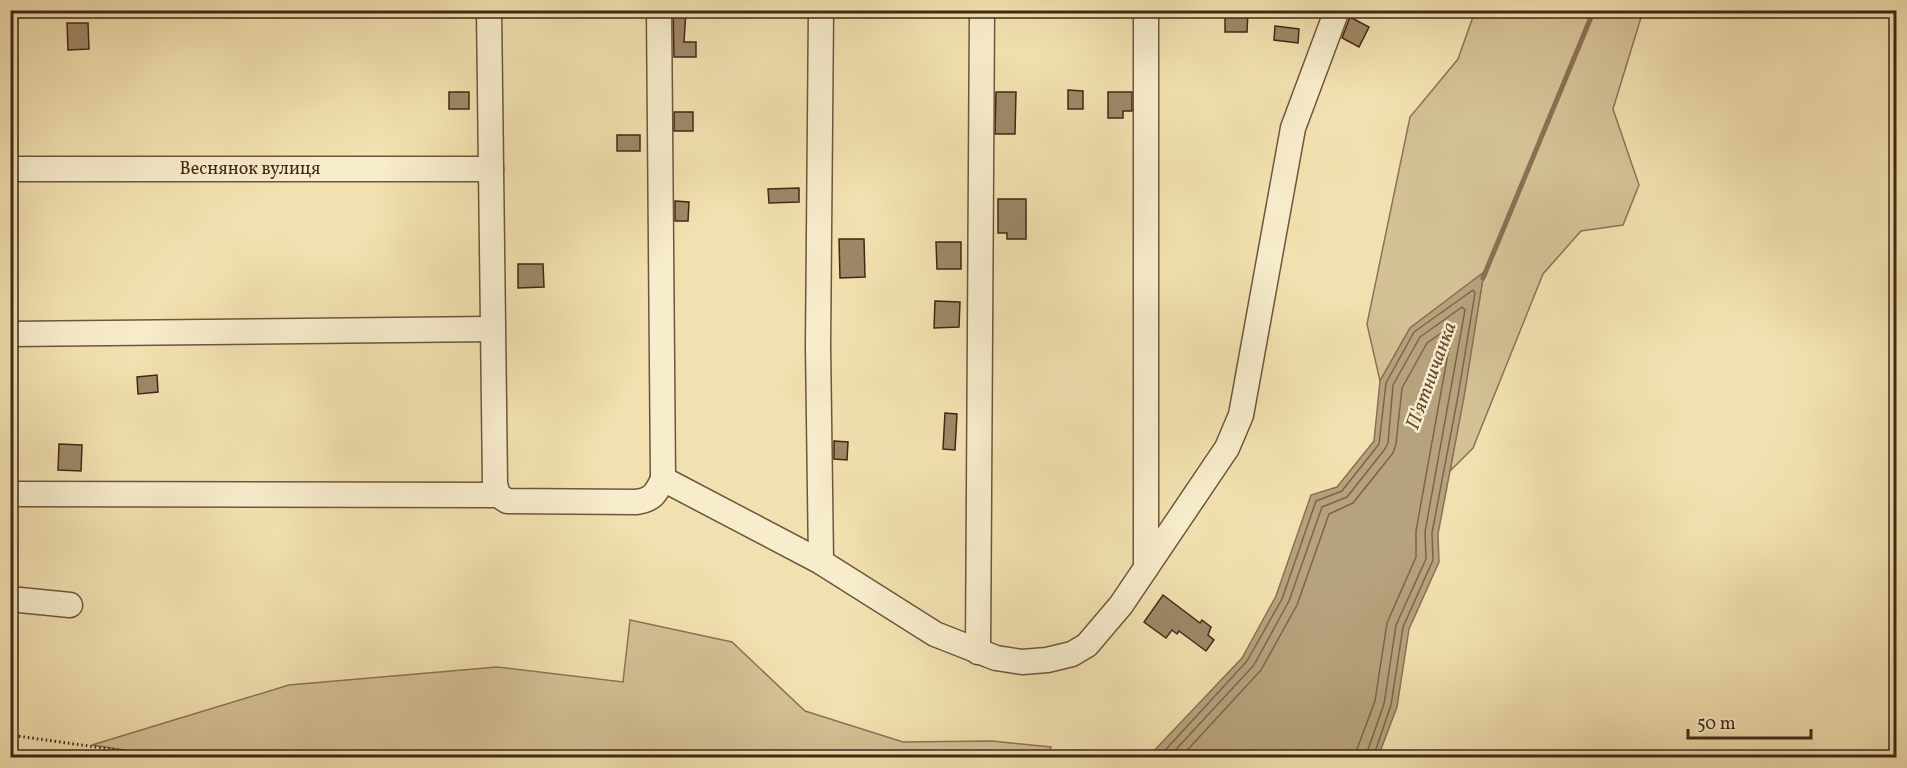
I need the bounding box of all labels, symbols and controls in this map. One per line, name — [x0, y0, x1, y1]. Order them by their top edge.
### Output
street label: Веснянок вулиця — [180, 157, 320, 182]
water label: П'ятничанка — [1400, 318, 1464, 434]
scale bar — [1688, 702, 1811, 740]
text: 50 m — [1697, 712, 1736, 737]

